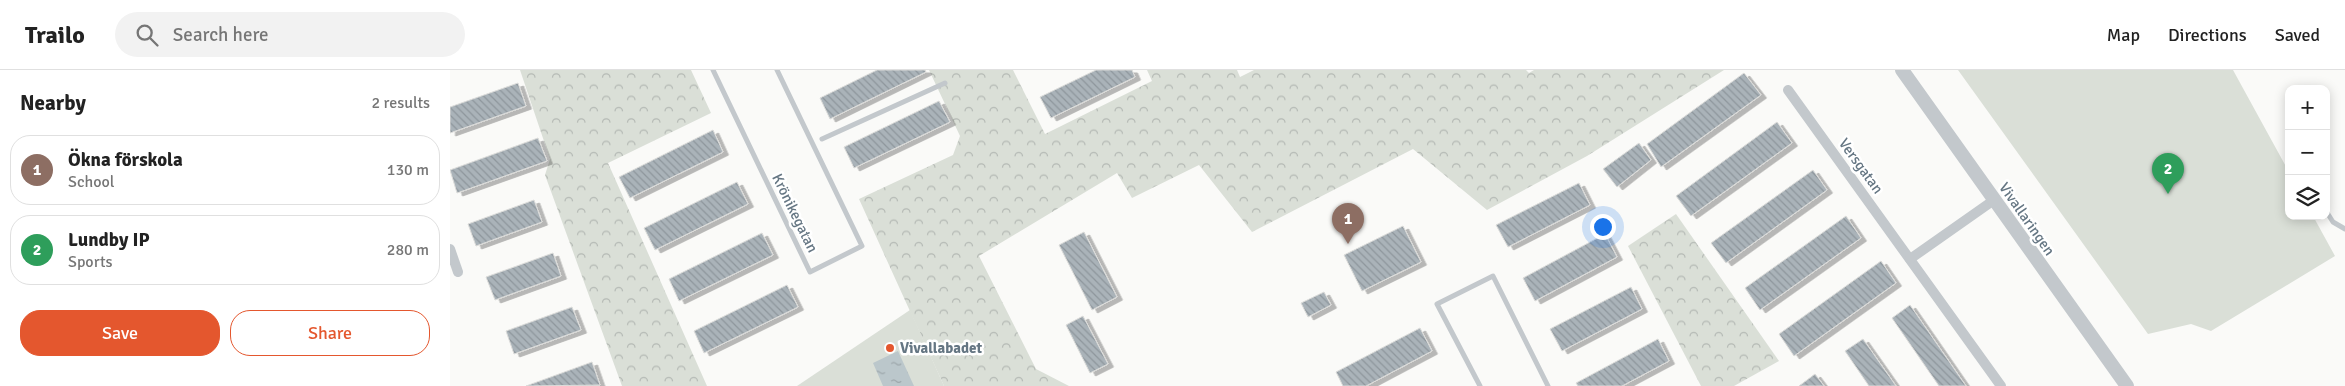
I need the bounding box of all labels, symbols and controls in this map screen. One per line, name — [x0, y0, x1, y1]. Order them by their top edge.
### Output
search box — [115, 12, 465, 57]
text: Trailo — [25, 20, 85, 50]
icon: search — [133, 21, 161, 49]
text: Search here — [173, 23, 269, 47]
text: Map — [2107, 24, 2140, 46]
text: Directions — [2168, 24, 2247, 46]
text: Saved — [2275, 24, 2320, 46]
map controls — [2285, 85, 2330, 220]
button: + — [2285, 85, 2330, 130]
text: Nearby — [20, 90, 86, 116]
text: 2 results — [371, 93, 430, 113]
button: − — [2285, 130, 2330, 175]
street label: Versgatan — [1835, 135, 1887, 197]
text: Ökna förskola — [68, 148, 183, 172]
pin: 2 — [2152, 153, 2184, 194]
text: 1 — [33, 160, 41, 180]
text: 130 m — [387, 160, 429, 180]
street label: Krönikegatan — [768, 171, 822, 255]
text: School — [68, 172, 114, 192]
button: layers — [2285, 175, 2330, 220]
street label: Vivallaringen — [1995, 179, 2059, 259]
pin: 1 — [1332, 203, 1364, 244]
your location — [1590, 214, 1616, 240]
text: Lundby IP — [68, 228, 150, 252]
text: 2 — [33, 240, 41, 260]
text: 280 m — [387, 240, 429, 260]
text: Sports — [68, 252, 113, 272]
button: Save — [20, 310, 220, 356]
button: Share — [230, 310, 430, 356]
place label: Vivallabadet — [900, 339, 982, 357]
marker: Vivallabadet — [884, 342, 896, 354]

